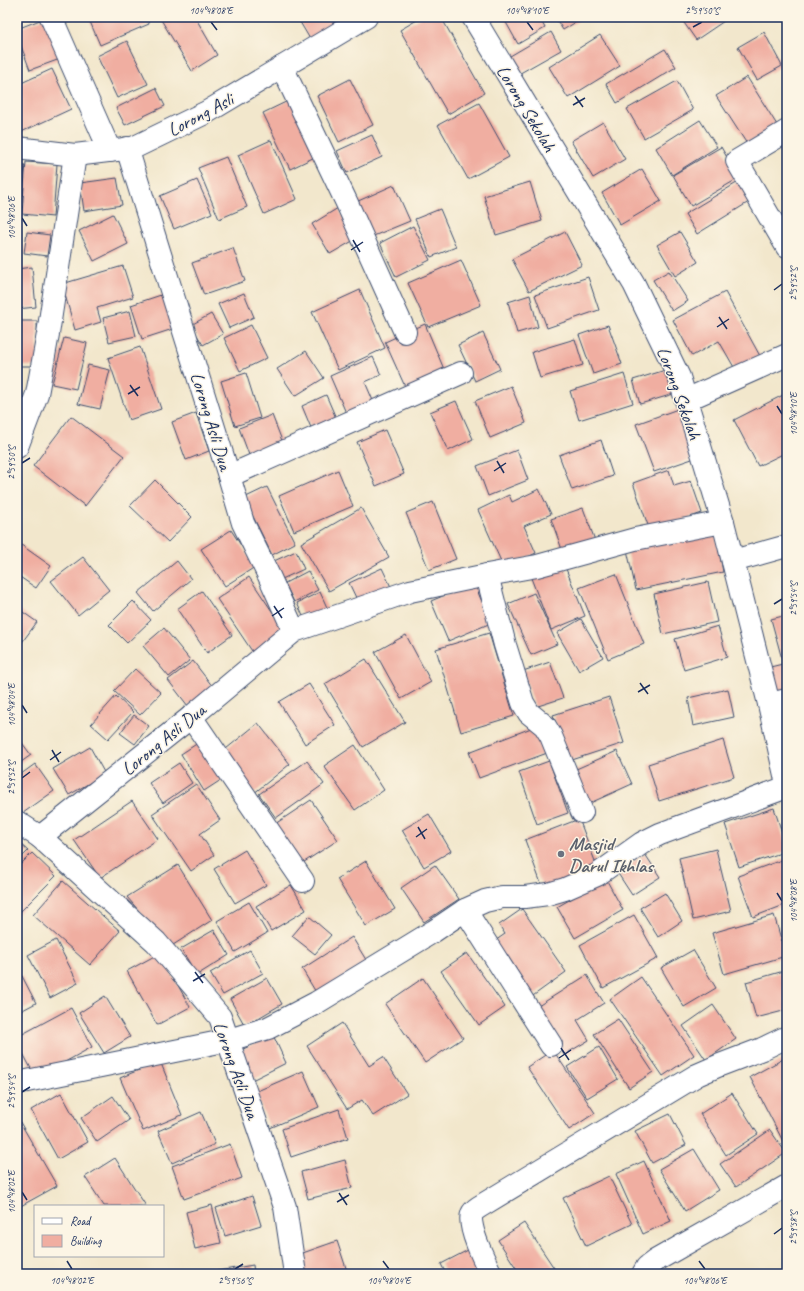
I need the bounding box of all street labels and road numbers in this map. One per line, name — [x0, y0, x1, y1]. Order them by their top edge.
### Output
street label: Lorong Sekolah — [491, 61, 562, 157]
street label: Lorong Asli — [164, 87, 240, 142]
street label: Lorong Sekolah — [651, 344, 707, 443]
street label: Lorong Asli Dua — [185, 369, 238, 475]
street label: Lorong Asli Dua — [117, 697, 212, 781]
street label: Lorong Asli Dua — [207, 1019, 265, 1124]

